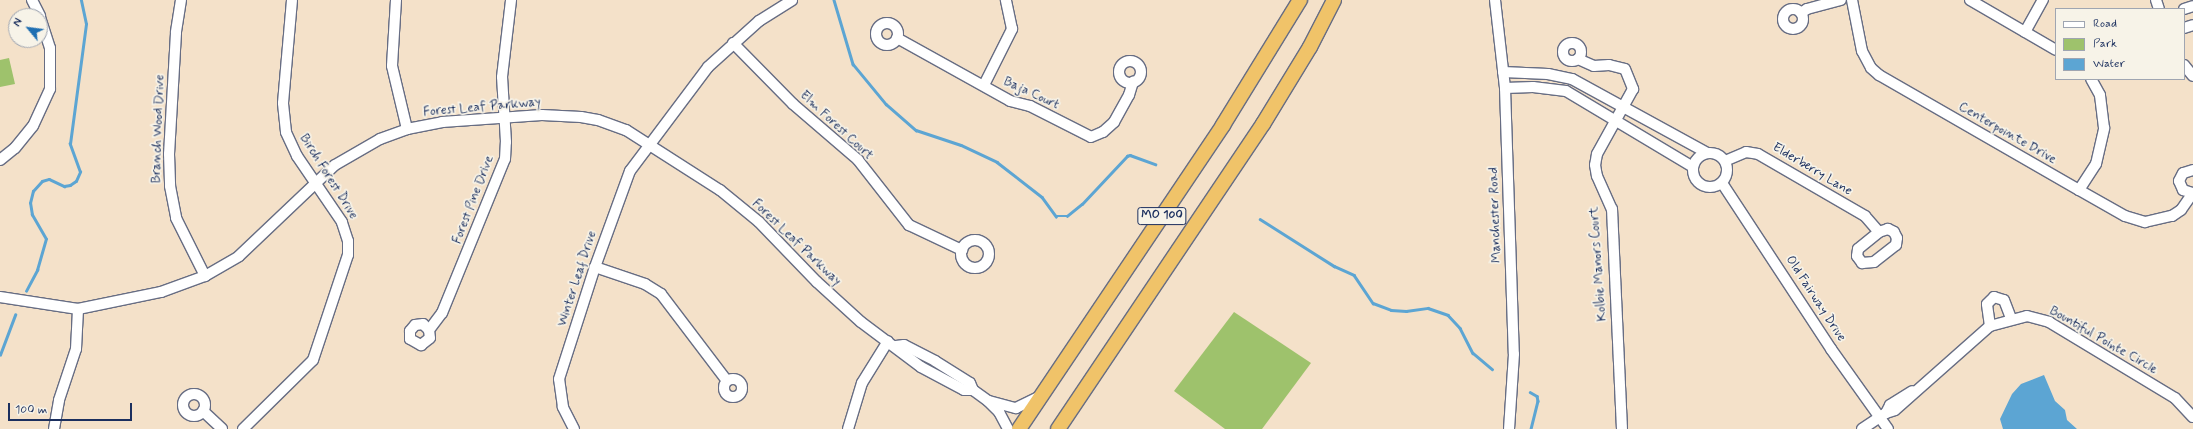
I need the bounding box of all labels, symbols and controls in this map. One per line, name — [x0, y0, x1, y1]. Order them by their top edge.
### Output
north arrow — [8, 8, 48, 48]
legend — [2055, 8, 2185, 80]
text: N — [10, 16, 26, 29]
text: Road — [2093, 16, 2117, 32]
text: Park — [2093, 36, 2117, 52]
text: Water — [2093, 56, 2125, 72]
street label: Baja Court — [1000, 74, 1062, 114]
street label: Branch Wood Drive — [149, 75, 169, 183]
street label: Elm Forest Court — [796, 88, 876, 164]
street label: Forest Leaf Parkway — [425, 95, 539, 121]
street label: Centerpointe Drive — [1956, 100, 2058, 168]
street label: Birch Forest Drive — [296, 131, 360, 223]
street label: Elderberry Lane — [1769, 140, 1855, 200]
street label: Forest Pine Drive — [450, 154, 498, 246]
street label: Manchester Road — [1487, 167, 1505, 263]
street label: Forest Leaf Parkway — [750, 198, 842, 288]
road number: MO 100 — [1137, 206, 1187, 226]
street label: Kolbie Manors Court — [1587, 206, 1611, 322]
street label: Winter Leaf Drive — [555, 228, 601, 330]
street label: Old Fairway Drive — [1781, 253, 1849, 345]
street label: Bountiful Pointe Circle — [2046, 304, 2160, 378]
scale bar — [10, 395, 134, 421]
text: 100 m — [15, 402, 47, 418]

